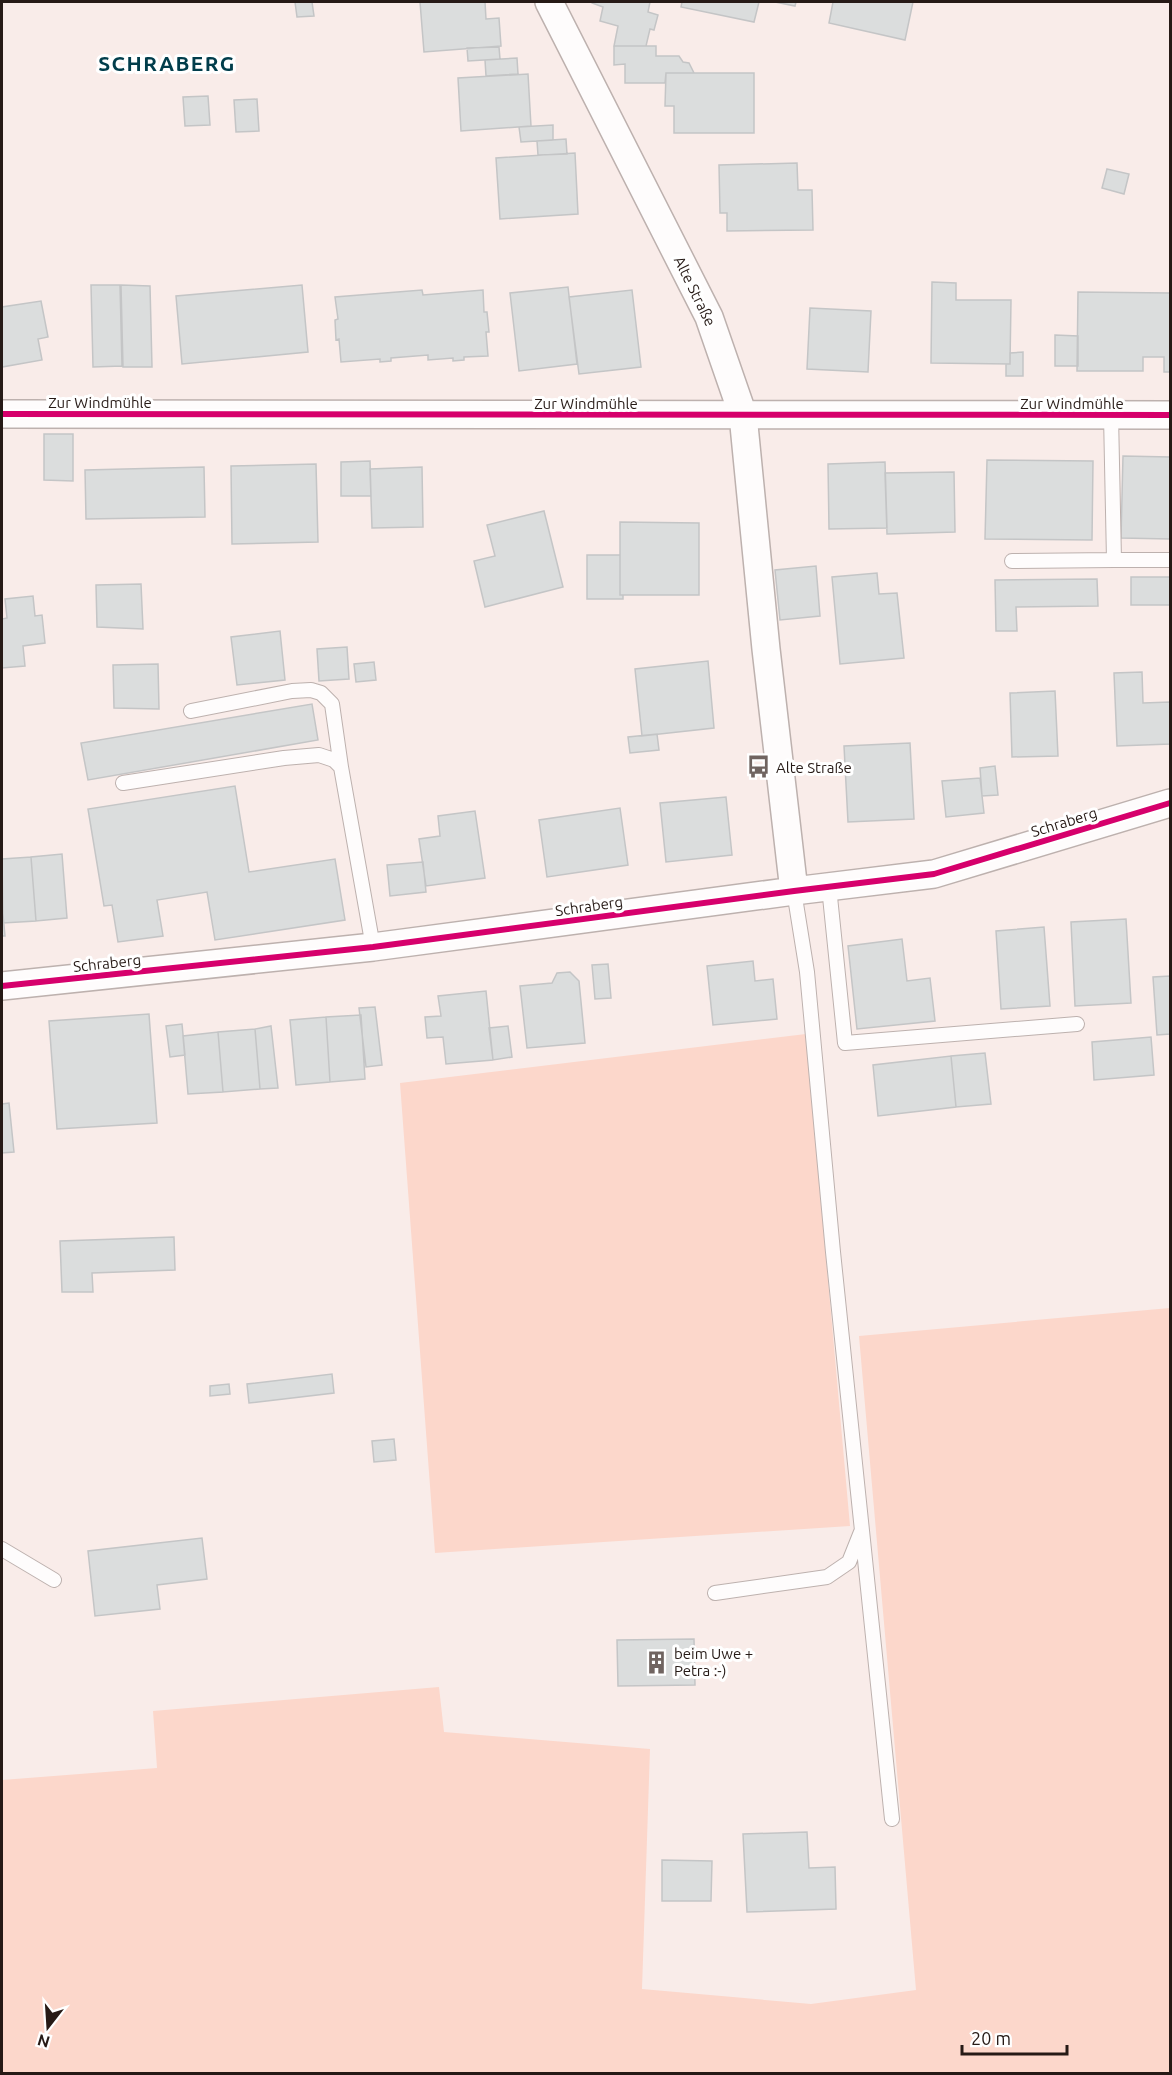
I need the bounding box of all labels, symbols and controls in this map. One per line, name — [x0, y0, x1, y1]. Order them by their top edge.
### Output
district label: SCHRABERG — [98, 51, 236, 75]
street label: Alte Straße — [671, 253, 719, 329]
street label: Zur Windmühle — [48, 394, 152, 411]
street label: Zur Windmühle — [534, 395, 638, 412]
street label: Zur Windmühle — [1020, 395, 1124, 412]
bus stop icon: Alte Straße — [745, 754, 771, 780]
place label: Alte Straße — [776, 759, 852, 776]
street label: Schraberg — [1029, 804, 1099, 840]
street label: Schraberg — [554, 893, 624, 919]
street label: Schraberg — [72, 951, 142, 975]
place label: beim Uwe + Petra :-) — [674, 1645, 753, 1679]
building icon: beim Uwe + Petra :-) — [643, 1649, 669, 1675]
north arrow — [18, 1997, 78, 2057]
scale bar — [962, 2018, 1067, 2056]
text: 20 m — [971, 2028, 1011, 2048]
text: N — [35, 2031, 52, 2052]

